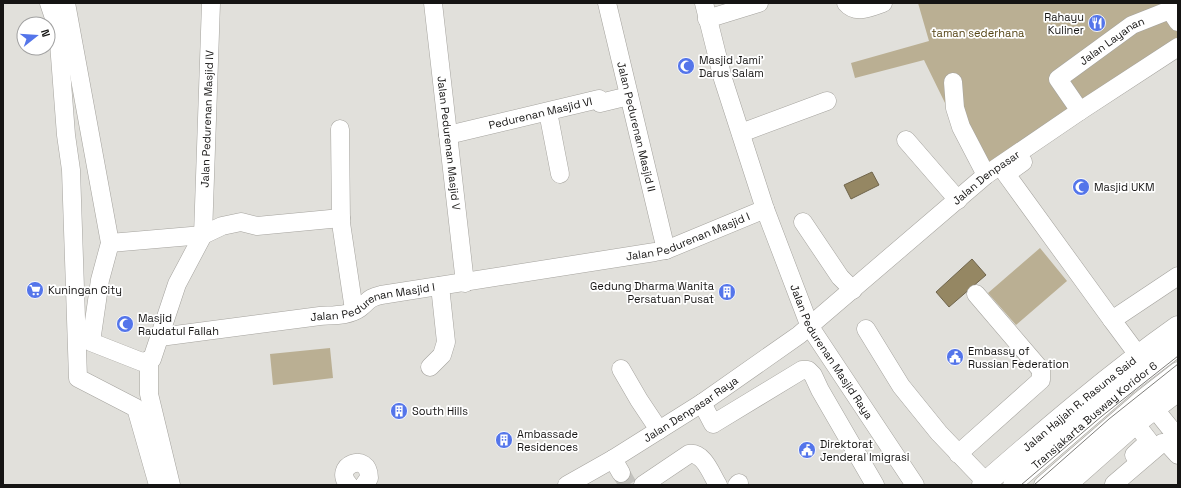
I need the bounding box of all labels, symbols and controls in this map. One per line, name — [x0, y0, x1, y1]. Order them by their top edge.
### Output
place label: Rahayu Kuliner — [1044, 10, 1084, 37]
restaurant icon: Rahayu Kuliner — [1087, 13, 1107, 33]
street label: Jalan Layanan — [1077, 14, 1146, 68]
north arrow — [16, 16, 56, 56]
park label: taman sederhana — [932, 26, 1025, 40]
text: N — [38, 28, 53, 39]
street label: Jalan Pedurenan Masjid IV — [198, 50, 216, 188]
place label: Masjid Jami' Darus Salam — [699, 53, 764, 80]
mosque icon: Masjid Jami' Darus Salam — [676, 56, 696, 76]
street label: Jalan Pedurenan Masjid II — [614, 60, 659, 193]
street label: Jalan Pedurenan Masjid V — [434, 75, 464, 211]
street label: Pedurenan Masjid VI — [487, 94, 594, 132]
street label: Jalan Denpasar — [949, 147, 1022, 208]
mosque icon: Masjid UKM — [1071, 177, 1091, 197]
place label: Masjid UKM — [1094, 180, 1154, 194]
street label: Jalan Pedurenan Masjid I — [625, 209, 752, 264]
place label: Gedung Dharma Wanita Persatuan Pusat — [590, 279, 715, 306]
supermarket icon: Kuningan City — [25, 280, 45, 300]
street label: Jalan Pedurenan Masjid I — [309, 280, 436, 324]
building icon: Gedung Dharma Wanita Persatuan Pusat — [717, 282, 737, 302]
street label: Jalan Pedurenan Masjid Raya — [787, 282, 876, 422]
place label: Kuningan City — [48, 283, 122, 297]
place label: Masjid Raudatul Fallah — [138, 311, 219, 338]
mosque icon: Masjid Raudatul Fallah — [115, 314, 135, 334]
place label: Embassy of Russian Federation — [968, 344, 1069, 371]
public building icon: Embassy of Russian Federation — [945, 347, 965, 367]
street label: Jalan Hajjah R. Rasuna Said — [1020, 353, 1139, 455]
street label: Transjakarta Busway Koridor 6 — [1029, 358, 1160, 472]
street label: Jalan Denpasar Raya — [641, 373, 741, 445]
building icon: South Hills — [389, 401, 409, 421]
place label: South Hills — [412, 404, 468, 418]
place label: Ambassade Residences — [517, 427, 578, 454]
building icon: Ambassade Residences — [494, 430, 514, 450]
place label: Direktorat Jenderal Imigrasi — [820, 437, 910, 464]
public building icon: Direktorat Jenderal Imigrasi — [797, 440, 817, 460]

